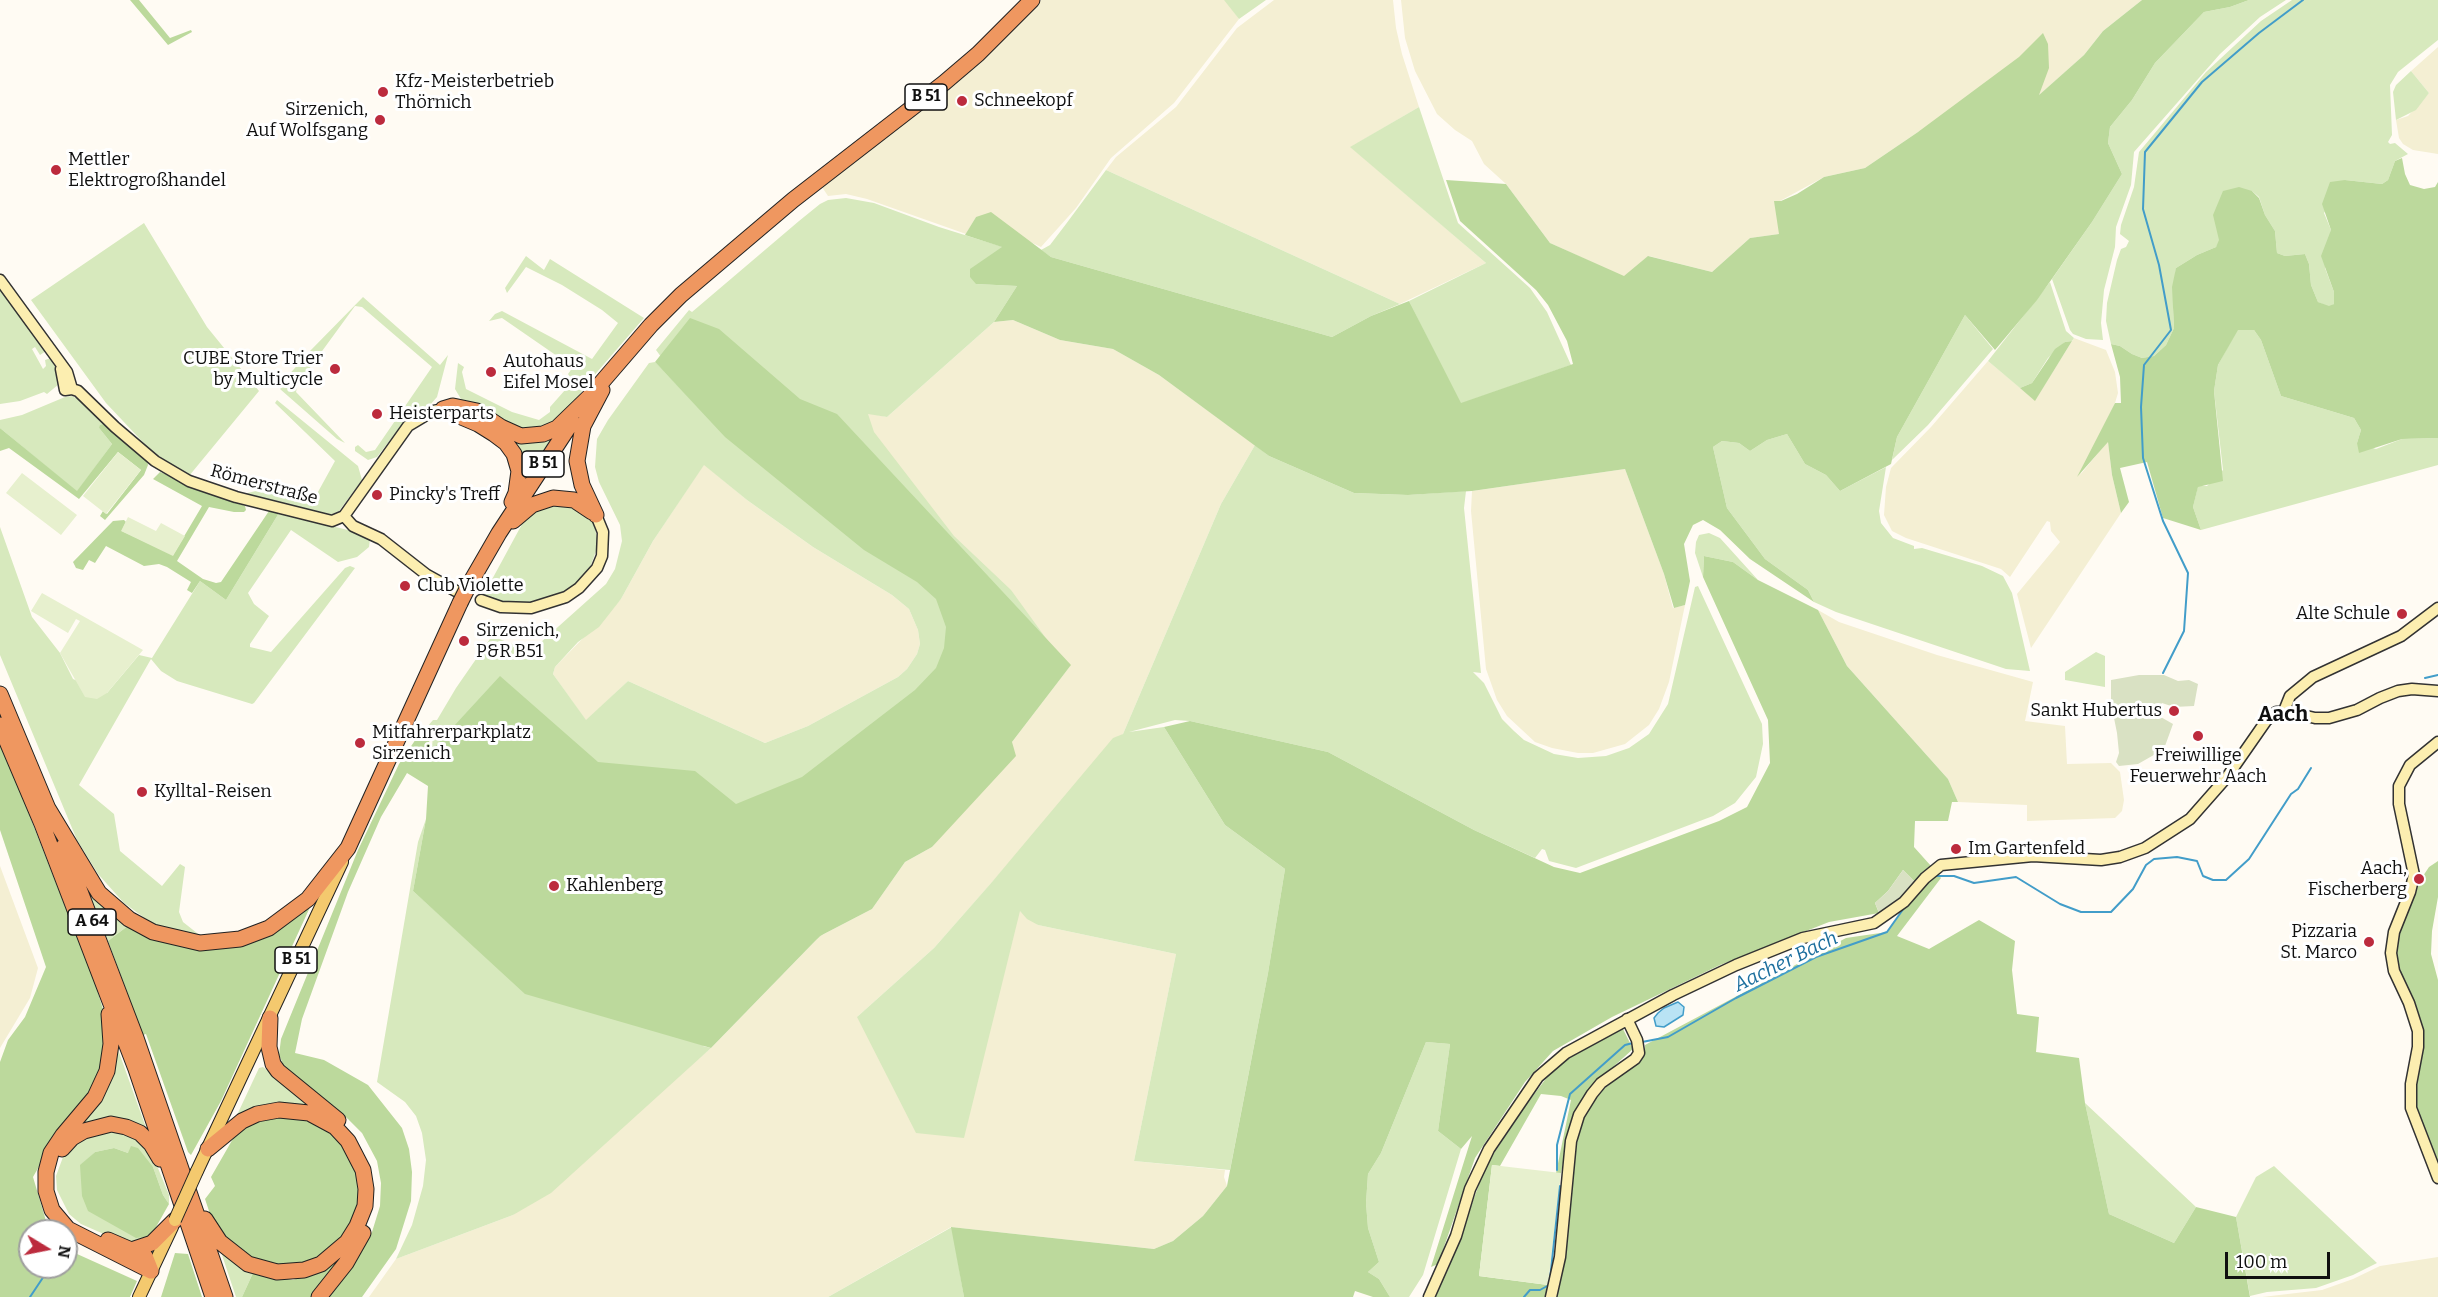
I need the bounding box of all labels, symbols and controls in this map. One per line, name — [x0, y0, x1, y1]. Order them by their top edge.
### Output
place label: Kfz-Meisterbetrieb Thörnich — [395, 71, 554, 113]
road number: B 51 — [905, 84, 947, 110]
marker: Kfz-Meisterbetrieb Thörnich — [376, 85, 390, 99]
place label: Schneekopf — [974, 90, 1073, 112]
marker: Schneekopf — [955, 94, 969, 108]
place label: Sirzenich, Auf Wolfsgang — [246, 99, 368, 142]
marker: Sirzenich, Auf Wolfsgang — [373, 113, 387, 127]
place label: Mettler Elektrogroßhandel — [68, 149, 226, 192]
marker: Mettler Elektrogroßhandel — [49, 163, 63, 177]
place label: CUBE Store Trier by Multicycle — [183, 348, 323, 391]
place label: Autohaus Eifel Mosel — [503, 351, 594, 394]
marker: CUBE Store Trier by Multicycle — [328, 362, 342, 376]
marker: Autohaus Eifel Mosel — [484, 365, 498, 379]
place label: Heisterparts — [389, 403, 494, 425]
marker: Heisterparts — [370, 407, 384, 421]
road number: B 51 — [522, 451, 564, 477]
street label: Römerstraße — [208, 460, 320, 510]
place label: Pincky's Treff — [389, 484, 500, 506]
marker: Pincky's Treff — [370, 488, 384, 502]
place label: Club Violette — [417, 575, 523, 597]
marker: Club Violette — [398, 579, 412, 593]
place label: Alte Schule — [2296, 603, 2390, 625]
marker: Alte Schule — [2395, 607, 2409, 621]
place label: Sirzenich, P&R B51 — [476, 620, 559, 662]
marker: Sirzenich, P&R B51 — [457, 634, 471, 648]
place label: Sankt Hubertus — [2030, 700, 2162, 722]
district label: Aach — [2258, 702, 2308, 728]
marker: Sankt Hubertus — [2167, 704, 2181, 718]
place label: Mitfahrerparkplatz Sirzenich — [372, 722, 531, 764]
marker: Freiwillige Feuerwehr Aach — [2191, 729, 2205, 743]
marker: Mitfahrerparkplatz Sirzenich — [353, 736, 367, 750]
place label: Freiwillige Feuerwehr Aach — [2129, 745, 2267, 788]
place label: Kylltal-Reisen — [154, 781, 272, 803]
marker: Kylltal-Reisen — [135, 785, 149, 799]
place label: Im Gartenfeld — [1968, 838, 2085, 860]
marker: Im Gartenfeld — [1949, 842, 1963, 856]
place label: Aach, Fischerberg — [2308, 858, 2407, 900]
marker: Aach, Fischerberg — [2412, 872, 2426, 886]
place label: Kahlenberg — [566, 875, 663, 897]
marker: Kahlenberg — [547, 879, 561, 893]
road number: A 64 — [68, 909, 116, 935]
place label: Pizzaria St. Marco — [2280, 921, 2357, 964]
water label: Aacher Bach — [1730, 926, 1842, 998]
marker: Pizzaria St. Marco — [2362, 935, 2376, 949]
road number: B 51 — [275, 947, 317, 973]
north arrow — [18, 1219, 78, 1279]
scale bar — [2228, 1240, 2333, 1278]
text: N — [54, 1244, 75, 1260]
text: 100 m — [2236, 1251, 2287, 1273]

